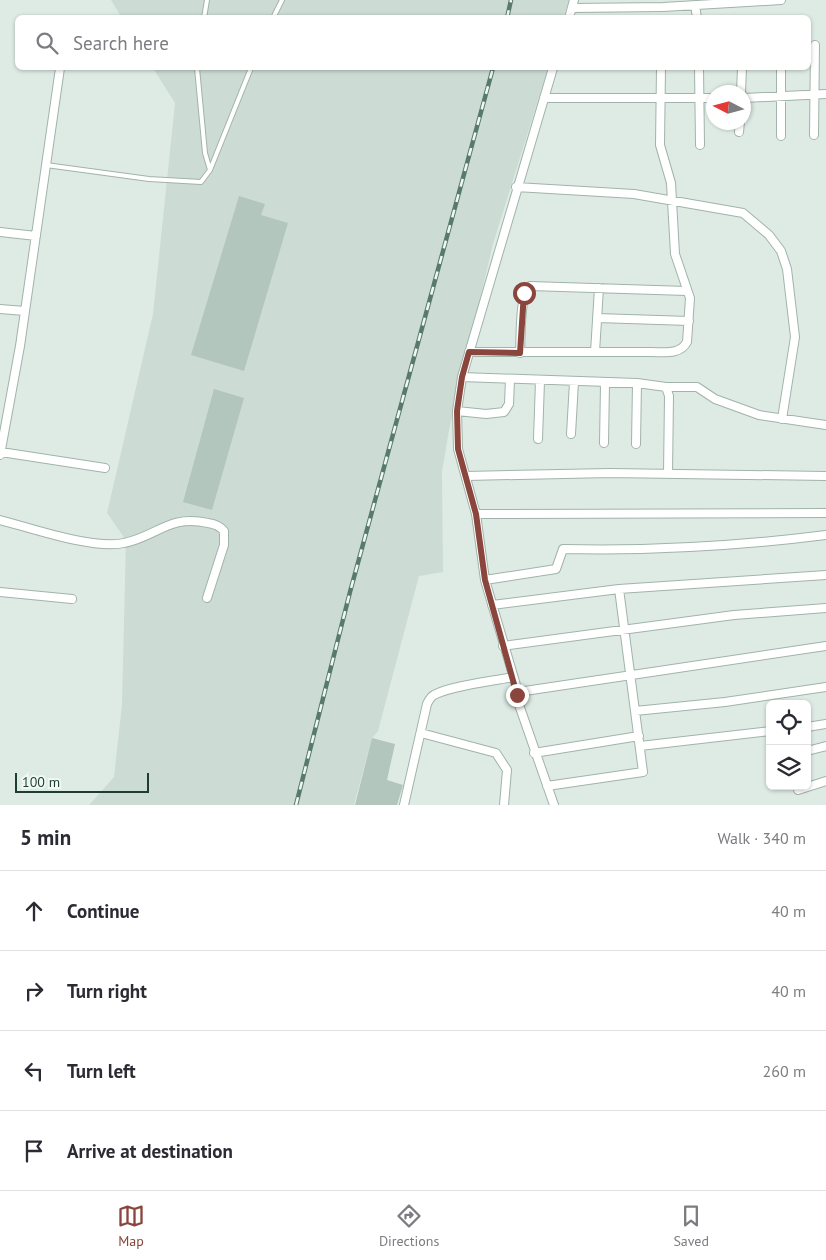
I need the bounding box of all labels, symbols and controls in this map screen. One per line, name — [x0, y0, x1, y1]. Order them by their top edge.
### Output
search box — [15, 15, 811, 70]
icon: search — [33, 29, 61, 57]
text: Search here — [73, 31, 169, 55]
north arrow — [706, 85, 751, 130]
route start — [513, 282, 536, 305]
route end — [506, 684, 529, 707]
map controls — [766, 700, 811, 790]
button: locate — [766, 700, 811, 745]
button: layers — [766, 745, 811, 790]
scale bar — [15, 770, 149, 793]
text: 100 m — [22, 773, 60, 791]
text: 5 min — [20, 824, 71, 851]
text: Walk · 340 m — [717, 828, 806, 848]
icon: ahead — [20, 897, 48, 925]
text: Continue — [67, 899, 139, 923]
text: 40 m — [771, 901, 806, 921]
icon: right — [20, 977, 48, 1005]
text: Turn right — [67, 979, 147, 1003]
text: 40 m — [771, 981, 806, 1001]
icon: left — [20, 1057, 48, 1085]
text: Turn left — [67, 1059, 136, 1083]
text: 260 m — [763, 1061, 806, 1081]
icon: arrive — [20, 1137, 48, 1165]
text: Arrive at destination — [67, 1139, 233, 1163]
tab: Map — [117, 1202, 145, 1250]
tab: Directions — [379, 1202, 439, 1250]
tab: Saved — [673, 1202, 709, 1250]

